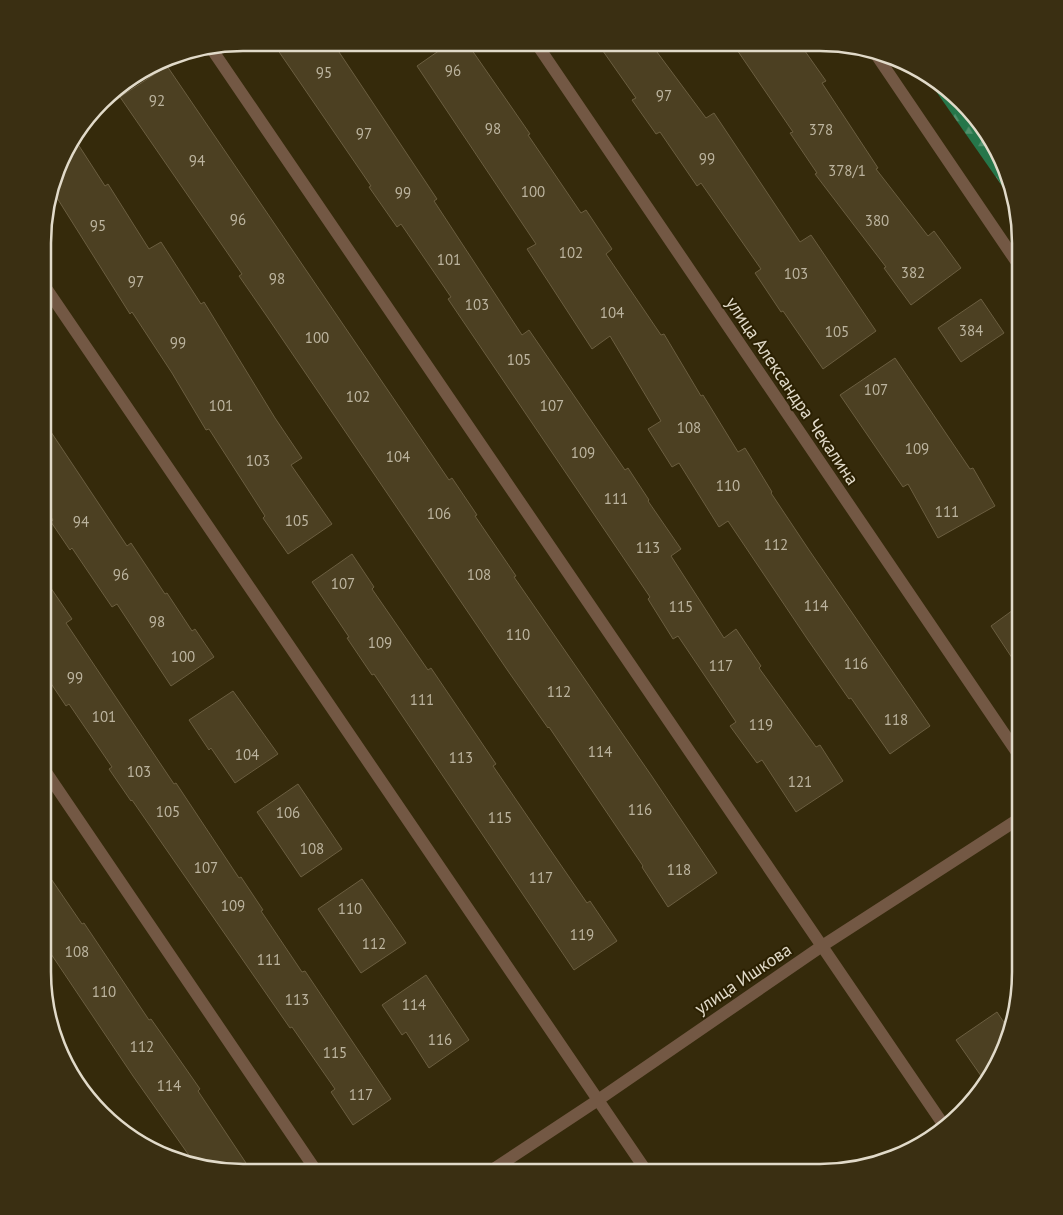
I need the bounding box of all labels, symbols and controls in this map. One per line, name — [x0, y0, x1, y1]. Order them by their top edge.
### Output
house number: 96 — [445, 61, 461, 80]
house number: 95 — [316, 63, 332, 82]
house number: 97 — [656, 86, 672, 105]
house number: 92 — [149, 91, 165, 110]
house number: 98 — [485, 119, 501, 138]
house number: 378 — [809, 120, 833, 139]
house number: 97 — [356, 124, 372, 143]
house number: 99 — [699, 149, 715, 168]
house number: 94 — [189, 151, 205, 170]
house number: 378/1 — [828, 161, 866, 180]
house number: 100 — [521, 182, 545, 201]
house number: 99 — [395, 183, 411, 202]
house number: 96 — [230, 210, 246, 229]
house number: 380 — [865, 211, 889, 230]
house number: 95 — [90, 216, 106, 235]
house number: 102 — [559, 243, 583, 262]
house number: 101 — [437, 250, 461, 269]
house number: 382 — [901, 263, 925, 282]
house number: 103 — [784, 264, 808, 283]
house number: 98 — [269, 269, 285, 288]
house number: 97 — [128, 272, 144, 291]
street label: улица Александра Чекалина — [721, 292, 864, 489]
house number: 103 — [465, 295, 489, 314]
house number: 104 — [600, 303, 624, 322]
house number: 384 — [959, 321, 983, 340]
house number: 105 — [825, 322, 849, 341]
house number: 100 — [305, 328, 329, 347]
house number: 99 — [170, 333, 186, 352]
house number: 105 — [507, 350, 531, 369]
house number: 107 — [864, 380, 888, 399]
house number: 102 — [346, 387, 370, 406]
house number: 101 — [209, 396, 233, 415]
house number: 107 — [540, 396, 564, 415]
house number: 108 — [677, 418, 701, 437]
house number: 109 — [905, 439, 929, 458]
house number: 109 — [571, 443, 595, 462]
house number: 104 — [386, 447, 410, 466]
house number: 103 — [246, 451, 270, 470]
house number: 110 — [716, 476, 740, 495]
house number: 111 — [604, 489, 628, 508]
house number: 111 — [935, 502, 959, 521]
house number: 106 — [427, 504, 451, 523]
house number: 105 — [285, 511, 309, 530]
house number: 94 — [73, 512, 89, 531]
house number: 112 — [764, 535, 788, 554]
house number: 113 — [636, 538, 660, 557]
house number: 96 — [113, 565, 129, 584]
house number: 108 — [467, 565, 491, 584]
house number: 107 — [331, 574, 355, 593]
house number: 114 — [804, 596, 828, 615]
house number: 115 — [669, 597, 693, 616]
house number: 98 — [149, 612, 165, 631]
house number: 110 — [506, 625, 530, 644]
house number: 109 — [368, 633, 392, 652]
house number: 100 — [171, 647, 195, 666]
house number: 116 — [844, 654, 868, 673]
house number: 117 — [709, 656, 733, 675]
house number: 99 — [67, 668, 83, 687]
house number: 112 — [547, 682, 571, 701]
house number: 111 — [410, 690, 434, 709]
house number: 101 — [92, 707, 116, 726]
house number: 118 — [884, 710, 908, 729]
house number: 119 — [749, 715, 773, 734]
house number: 114 — [588, 742, 612, 761]
house number: 104 — [235, 745, 259, 764]
house number: 113 — [449, 748, 473, 767]
house number: 103 — [127, 762, 151, 781]
house number: 121 — [788, 772, 812, 791]
house number: 116 — [628, 800, 652, 819]
house number: 105 — [156, 802, 180, 821]
house number: 106 — [276, 803, 300, 822]
house number: 115 — [488, 808, 512, 827]
house number: 108 — [300, 839, 324, 858]
house number: 107 — [194, 858, 218, 877]
house number: 118 — [667, 860, 691, 879]
house number: 117 — [529, 868, 553, 887]
house number: 109 — [221, 896, 245, 915]
house number: 110 — [338, 899, 362, 918]
house number: 119 — [570, 925, 594, 944]
house number: 112 — [362, 934, 386, 953]
street label: улица Ишкова — [690, 938, 796, 1019]
house number: 108 — [65, 942, 89, 961]
house number: 111 — [257, 950, 281, 969]
house number: 110 — [92, 982, 116, 1001]
house number: 113 — [285, 990, 309, 1009]
house number: 114 — [402, 995, 426, 1014]
house number: 116 — [428, 1030, 452, 1049]
house number: 112 — [130, 1037, 154, 1056]
house number: 115 — [323, 1043, 347, 1062]
house number: 114 — [157, 1076, 181, 1095]
house number: 117 — [349, 1085, 373, 1104]

